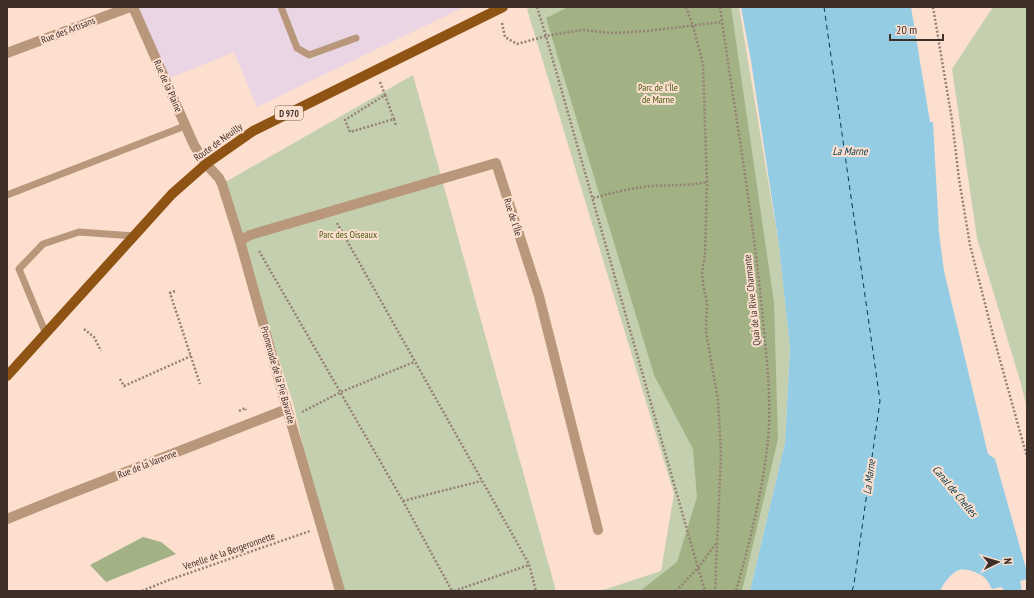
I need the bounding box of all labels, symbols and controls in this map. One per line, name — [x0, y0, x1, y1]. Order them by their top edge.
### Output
street label: Rue des Artisans — [39, 14, 97, 46]
scale bar — [890, 16, 943, 42]
text: 20 m — [896, 22, 917, 37]
street label: Rue de la Plaine — [151, 58, 185, 114]
park label: Parc de l'Île de Marne — [638, 81, 678, 106]
road number: D 970 — [275, 106, 303, 120]
street label: Route de Neuilly — [191, 120, 245, 164]
water label: La Marne — [833, 144, 869, 158]
street label: Rue de l'Île — [501, 196, 525, 238]
park label: Parc des Oiseaux — [319, 228, 377, 241]
street label: Quai de la Rive Charmante — [741, 254, 763, 346]
street label: Promenade de la Pie Bavarde — [258, 325, 298, 425]
street label: Rue de la Varenne — [116, 447, 178, 481]
water label: La Marne — [860, 457, 879, 495]
water label: Canal de Chelles — [929, 462, 981, 521]
street label: Venelle de la Bergeronnette — [180, 529, 277, 573]
north arrow — [978, 542, 1018, 582]
text: N — [1001, 558, 1015, 565]

